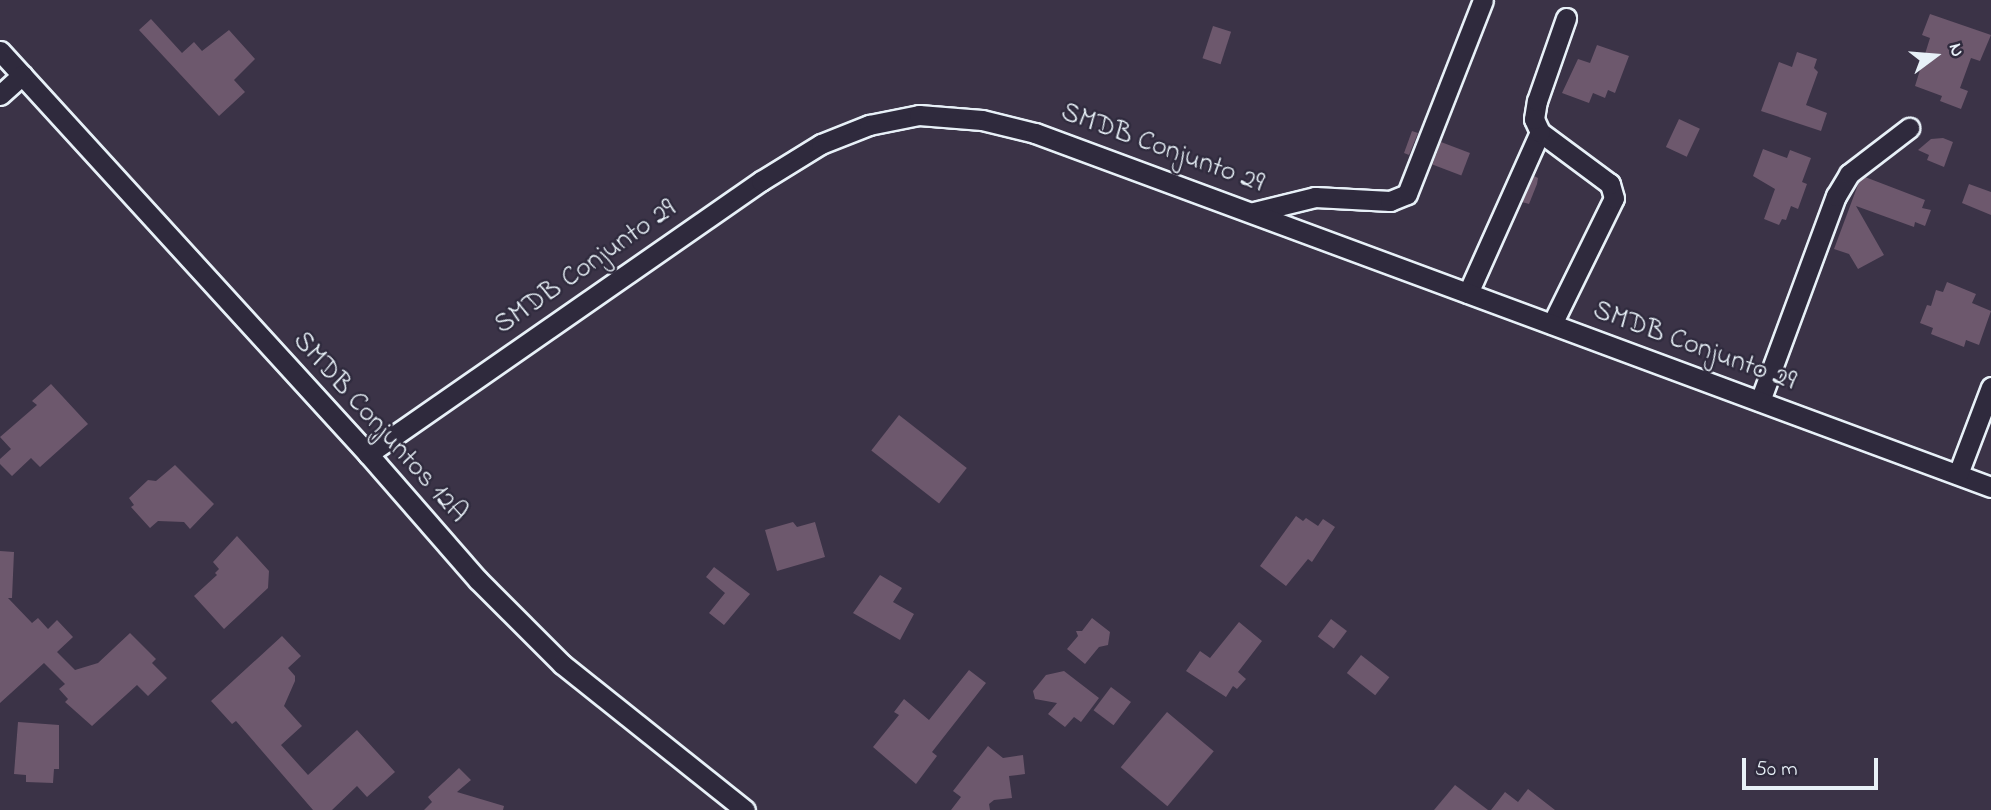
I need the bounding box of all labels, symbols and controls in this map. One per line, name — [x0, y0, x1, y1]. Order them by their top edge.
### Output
north arrow — [1900, 21, 1970, 91]
text: N — [1941, 40, 1970, 60]
street label: SMDB Conjunto 29 — [1056, 97, 1268, 201]
street label: SMDB Conjunto 29 — [489, 193, 683, 343]
street label: SMDB Conjunto 29 — [1588, 295, 1800, 399]
street label: SMDB Conjuntos 12A — [284, 325, 474, 531]
scale bar — [1746, 744, 1882, 788]
text: 50 m — [1755, 755, 1798, 785]

